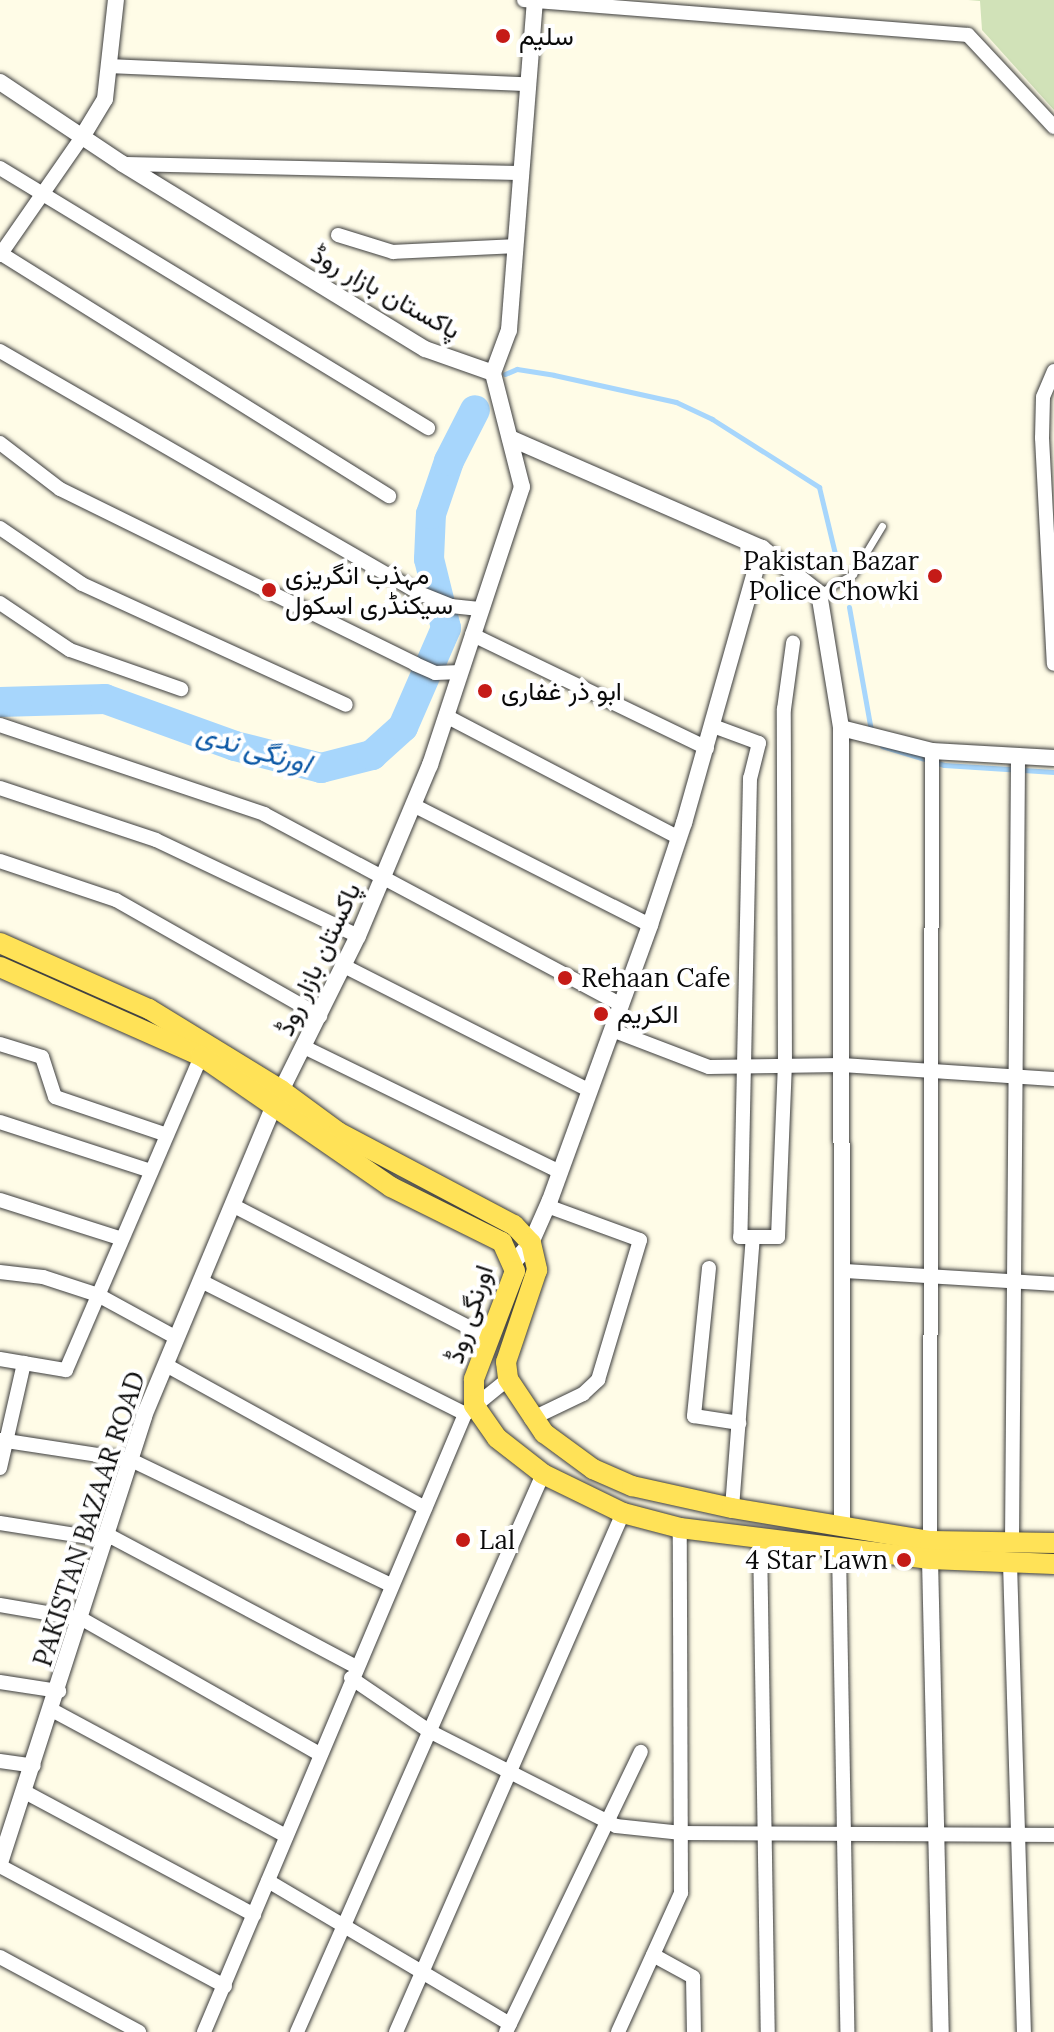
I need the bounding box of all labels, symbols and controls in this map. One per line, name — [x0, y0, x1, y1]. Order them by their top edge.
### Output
place label: سلیم — [519, 20, 574, 52]
marker: سلیم — [494, 27, 512, 45]
street label: پاکستان بازار روڈ — [306, 238, 466, 346]
place label: Pakistan Bazar Police Chowki — [743, 545, 919, 606]
place label: مہذب انگریزی سیکنڈری اسکول — [285, 559, 453, 620]
marker: Pakistan Bazar Police Chowki — [926, 567, 944, 585]
marker: مہذب انگریزی سیکنڈری اسکول — [260, 581, 278, 599]
place label: ابو ذر غفاری — [501, 675, 622, 707]
marker: ابو ذر غفاری — [476, 682, 494, 700]
water label: اورنگی ندی — [193, 716, 315, 780]
street label: پاکستان بازار روڈ — [269, 877, 367, 1041]
place label: Rehaan Cafe — [581, 962, 731, 994]
marker: Rehaan Cafe — [556, 969, 574, 987]
place label: الکریم — [617, 998, 678, 1030]
marker: الکریم — [592, 1005, 610, 1023]
street label: اورنگی روڈ — [438, 1261, 500, 1367]
street label: PAKISTAN BAZAAR ROAD — [27, 1368, 151, 1670]
place label: Lal — [479, 1524, 515, 1556]
marker: Lal — [454, 1531, 472, 1549]
place label: 4 Star Lawn — [746, 1544, 888, 1576]
marker: 4 Star Lawn — [895, 1551, 913, 1569]

